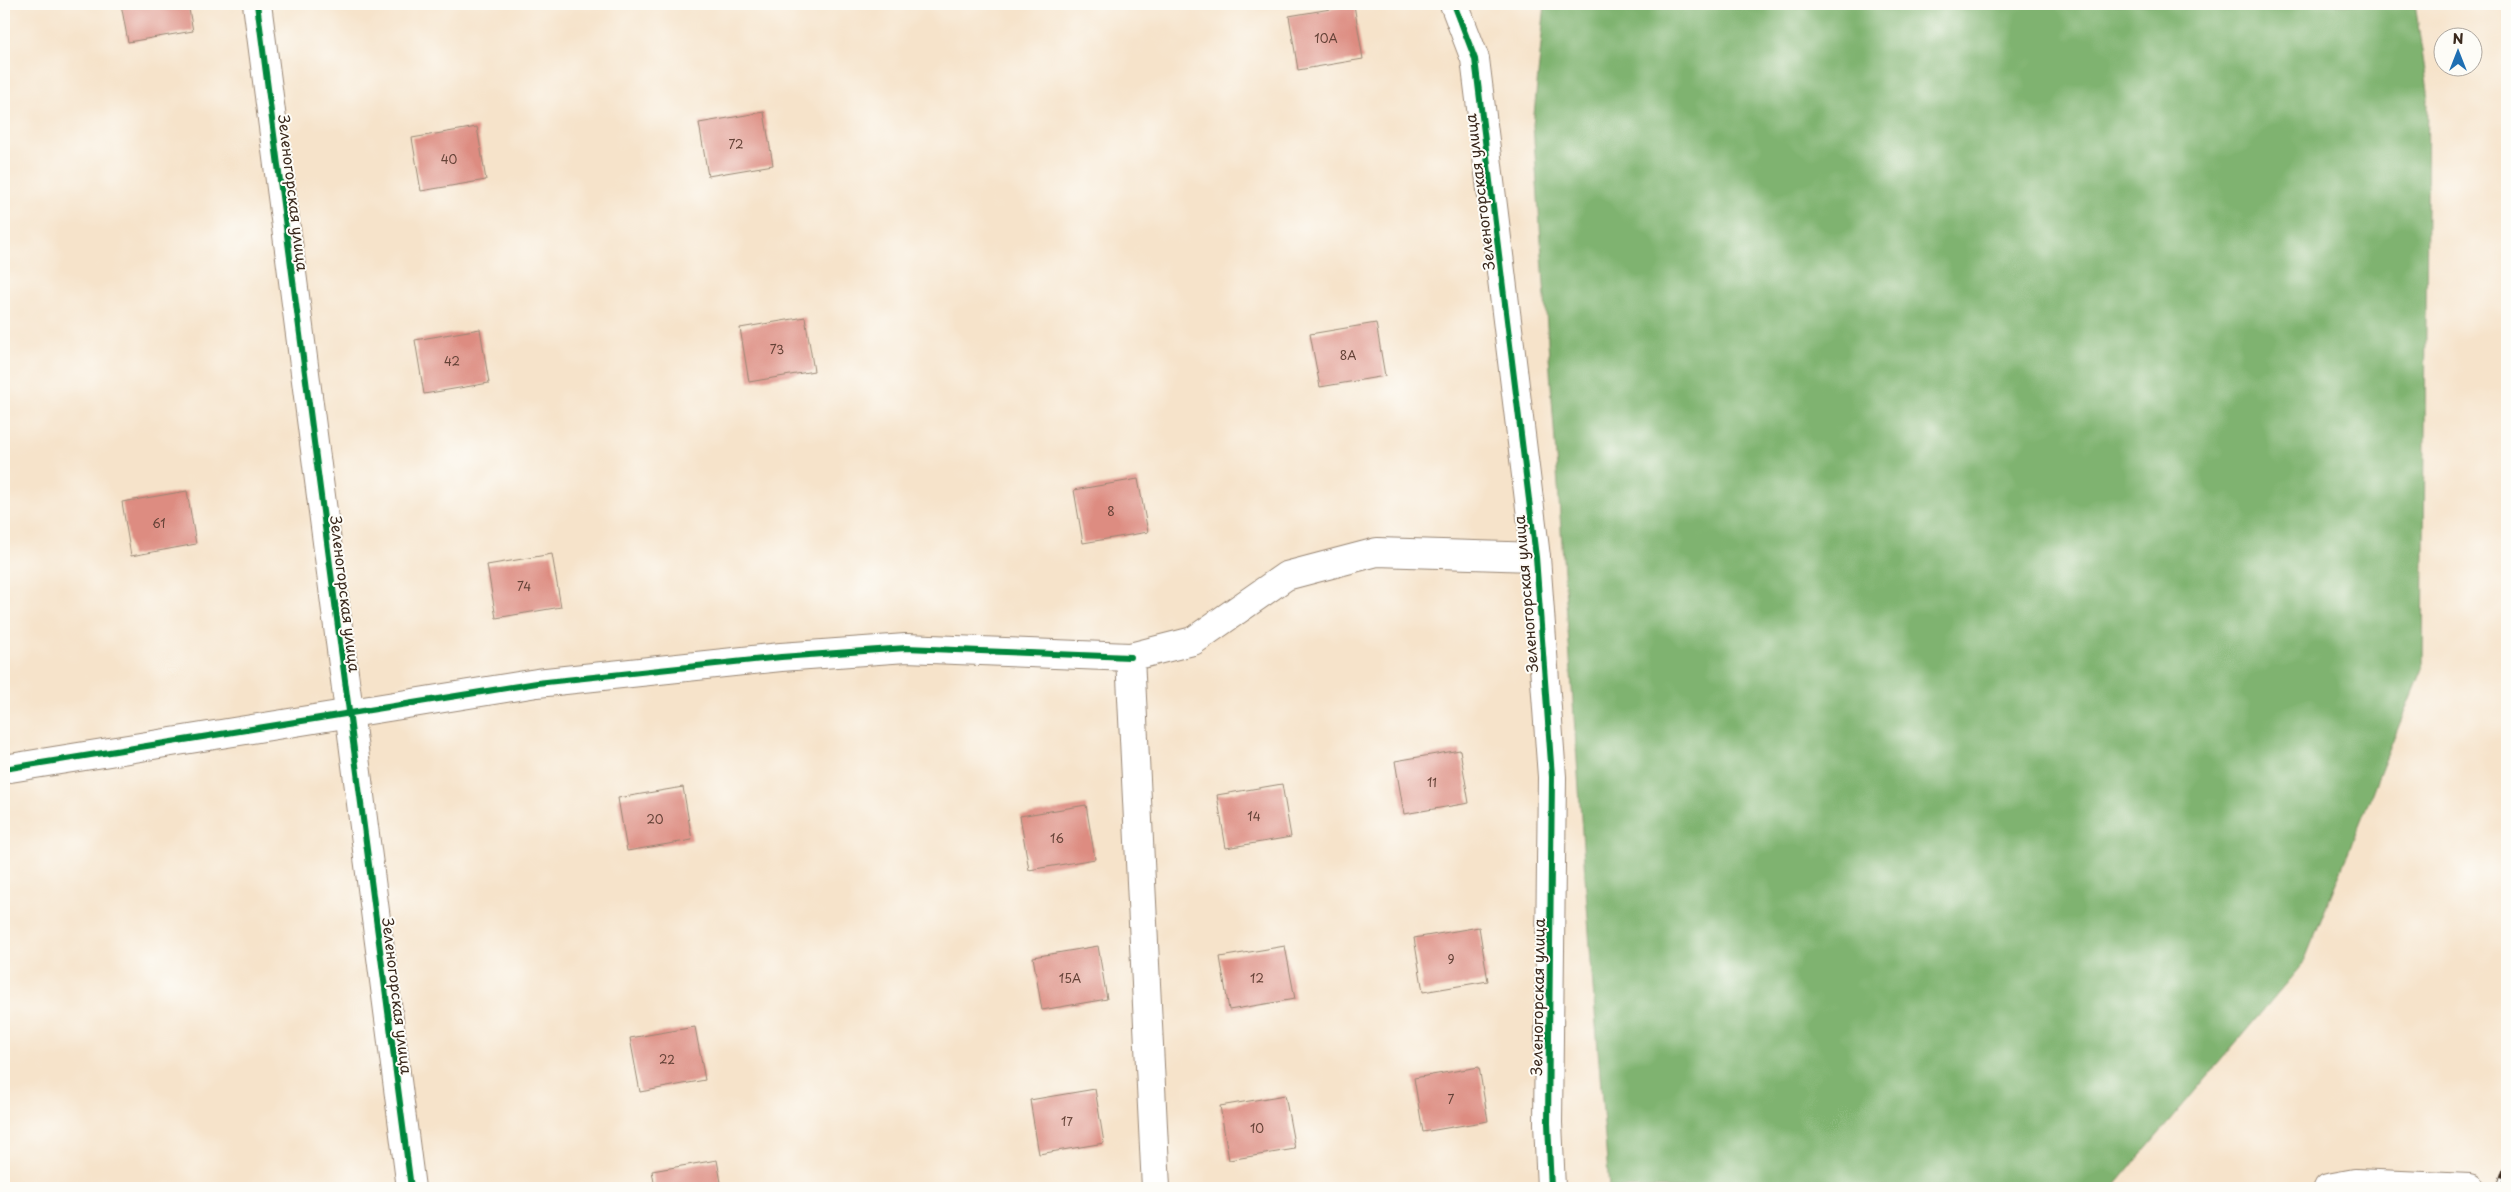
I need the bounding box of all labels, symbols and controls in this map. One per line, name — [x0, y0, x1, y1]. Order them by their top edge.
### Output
north arrow — [2434, 28, 2484, 78]
text: N — [2452, 28, 2464, 49]
house number: 10А — [1314, 29, 1338, 47]
street label: Зеленогорская улица — [1458, 112, 1500, 272]
street label: Зеленогорская улица — [273, 113, 315, 273]
house number: 72 — [728, 135, 744, 153]
house number: 40 — [441, 150, 458, 168]
house number: 73 — [770, 340, 784, 358]
house number: 8А — [1340, 346, 1356, 364]
house number: 42 — [444, 352, 460, 370]
house number: 8 — [1107, 502, 1115, 520]
house number: 61 — [152, 514, 166, 532]
street label: Зеленогорская улица — [325, 514, 367, 674]
street label: Зеленогорская улица — [1507, 514, 1543, 673]
house number: 74 — [517, 577, 531, 595]
house number: 11 — [1427, 773, 1437, 791]
house number: 14 — [1247, 807, 1261, 825]
house number: 20 — [646, 810, 664, 828]
house number: 16 — [1050, 829, 1064, 847]
street label: Зеленогорская улица — [377, 916, 419, 1076]
street label: Зеленогорская улица — [1524, 917, 1550, 1076]
house number: 9 — [1447, 950, 1455, 968]
house number: 15А — [1059, 969, 1081, 987]
house number: 12 — [1250, 969, 1264, 987]
house number: 22 — [659, 1050, 675, 1068]
house number: 7 — [1448, 1090, 1455, 1108]
house number: 17 — [1061, 1112, 1073, 1130]
house number: 10 — [1250, 1119, 1264, 1137]

